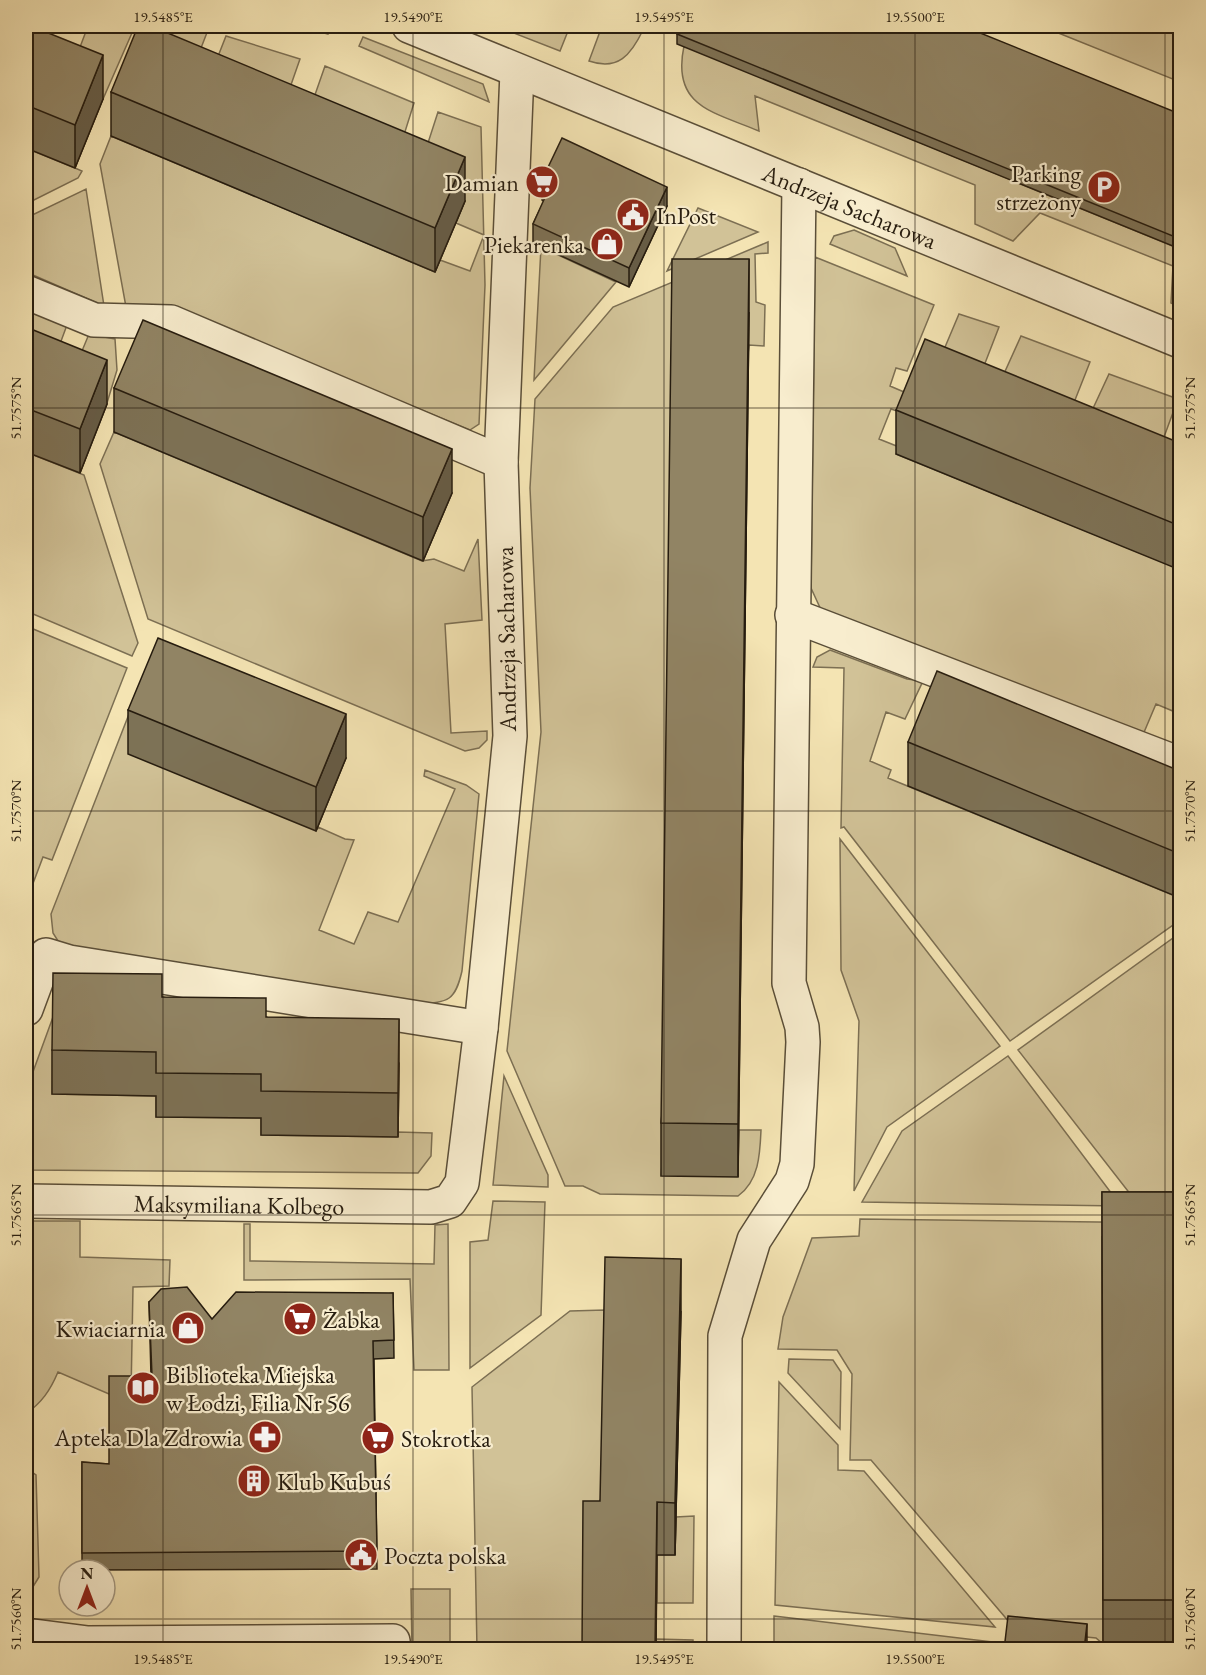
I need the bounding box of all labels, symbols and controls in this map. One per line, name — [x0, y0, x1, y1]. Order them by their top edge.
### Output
text: 19.5485°E — [133, 7, 193, 26]
text: 19.5490°E — [383, 7, 443, 26]
text: 19.5495°E — [634, 7, 694, 26]
text: 19.5500°E — [885, 7, 945, 26]
street label: Andrzeja Sacharowa — [757, 156, 942, 256]
place label: Parking strzeżony — [996, 158, 1082, 217]
supermarket icon: Damian — [524, 164, 560, 200]
place label: Damian — [445, 167, 519, 198]
parking icon: Parking strzeżony — [1086, 169, 1122, 205]
public building icon: InPost — [615, 197, 651, 233]
place label: InPost — [656, 200, 717, 231]
shop icon: Piekarenka — [589, 226, 625, 262]
place label: Piekarenka — [484, 229, 584, 260]
text: 51.7575°N — [6, 376, 25, 439]
text: 51.7575°N — [1180, 376, 1199, 439]
street label: Andrzeja Sacharowa — [489, 546, 523, 733]
text: 51.7570°N — [6, 779, 25, 842]
text: 51.7570°N — [1180, 779, 1199, 842]
text: 51.7565°N — [6, 1183, 25, 1246]
text: 51.7565°N — [1180, 1183, 1199, 1246]
street label: Maksymiliana Kolbego — [133, 1187, 345, 1221]
supermarket icon: Żabka — [282, 1301, 318, 1337]
place label: Żabka — [323, 1304, 380, 1335]
shop icon: Kwiaciarnia — [170, 1310, 206, 1346]
place label: Kwiaciarnia — [55, 1313, 165, 1344]
place label: Biblioteka Miejska w Łodzi, Filia Nr 56 — [166, 1359, 350, 1418]
library icon: Biblioteka Miejska w Łodzi, Filia Nr 56 — [125, 1370, 161, 1406]
pharmacy icon: Apteka Dla Zdrowia — [247, 1419, 283, 1455]
supermarket icon: Stokrotka — [360, 1420, 396, 1456]
place label: Apteka Dla Zdrowia — [53, 1422, 242, 1453]
place label: Stokrotka — [401, 1423, 491, 1454]
building icon: Klub Kubuś — [236, 1463, 272, 1499]
place label: Klub Kubuś — [277, 1466, 391, 1497]
public building icon: Poczta polska — [343, 1537, 379, 1573]
place label: Poczta polska — [384, 1540, 507, 1571]
north arrow — [57, 1558, 117, 1618]
text: N — [81, 1563, 94, 1584]
text: 51.7560°N — [6, 1587, 25, 1650]
text: 51.7560°N — [1180, 1587, 1199, 1650]
text: 19.5485°E — [133, 1649, 193, 1668]
text: 19.5490°E — [383, 1649, 443, 1668]
text: 19.5495°E — [634, 1649, 694, 1668]
text: 19.5500°E — [885, 1649, 945, 1668]

